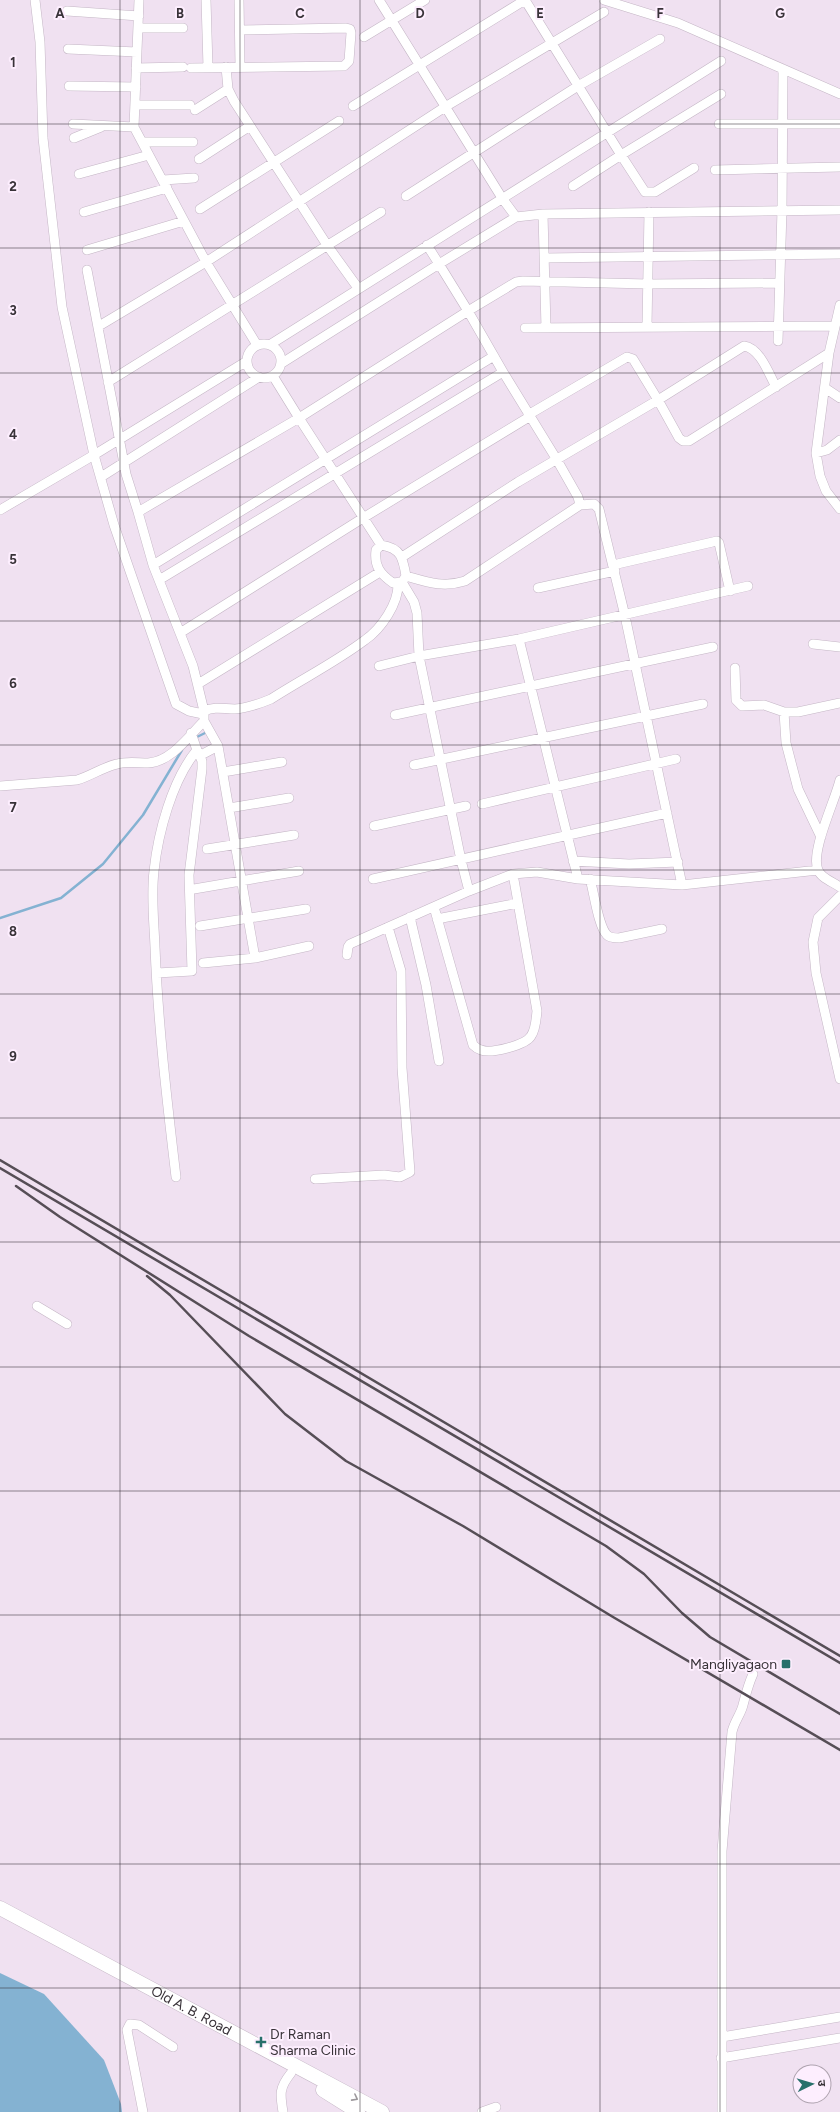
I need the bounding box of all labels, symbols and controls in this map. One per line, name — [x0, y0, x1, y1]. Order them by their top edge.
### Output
text: A — [55, 6, 65, 21]
text: B — [176, 6, 184, 21]
text: C — [295, 6, 305, 21]
text: D — [415, 6, 425, 21]
text: E — [536, 6, 544, 21]
text: F — [656, 6, 664, 21]
text: G — [775, 6, 785, 21]
text: 1 — [10, 55, 16, 70]
text: 2 — [9, 179, 17, 194]
text: 3 — [9, 303, 17, 318]
text: 4 — [9, 427, 17, 442]
text: 5 — [9, 552, 17, 567]
text: 6 — [9, 676, 17, 691]
text: 7 — [9, 800, 17, 815]
text: 8 — [9, 924, 17, 939]
text: 9 — [9, 1049, 17, 1064]
place label: Mangliyagaon — [690, 1656, 777, 1673]
marker: Mangliyagaon — [780, 1658, 792, 1670]
street label: Old A. B. Road — [148, 1982, 235, 2039]
place label: Dr Raman Sharma Clinic — [270, 2026, 356, 2059]
marker: Dr Raman Sharma Clinic — [255, 2036, 267, 2048]
north arrow — [792, 2064, 832, 2104]
text: उ — [815, 2079, 828, 2088]
one-way arrow — [351, 2093, 359, 2100]

